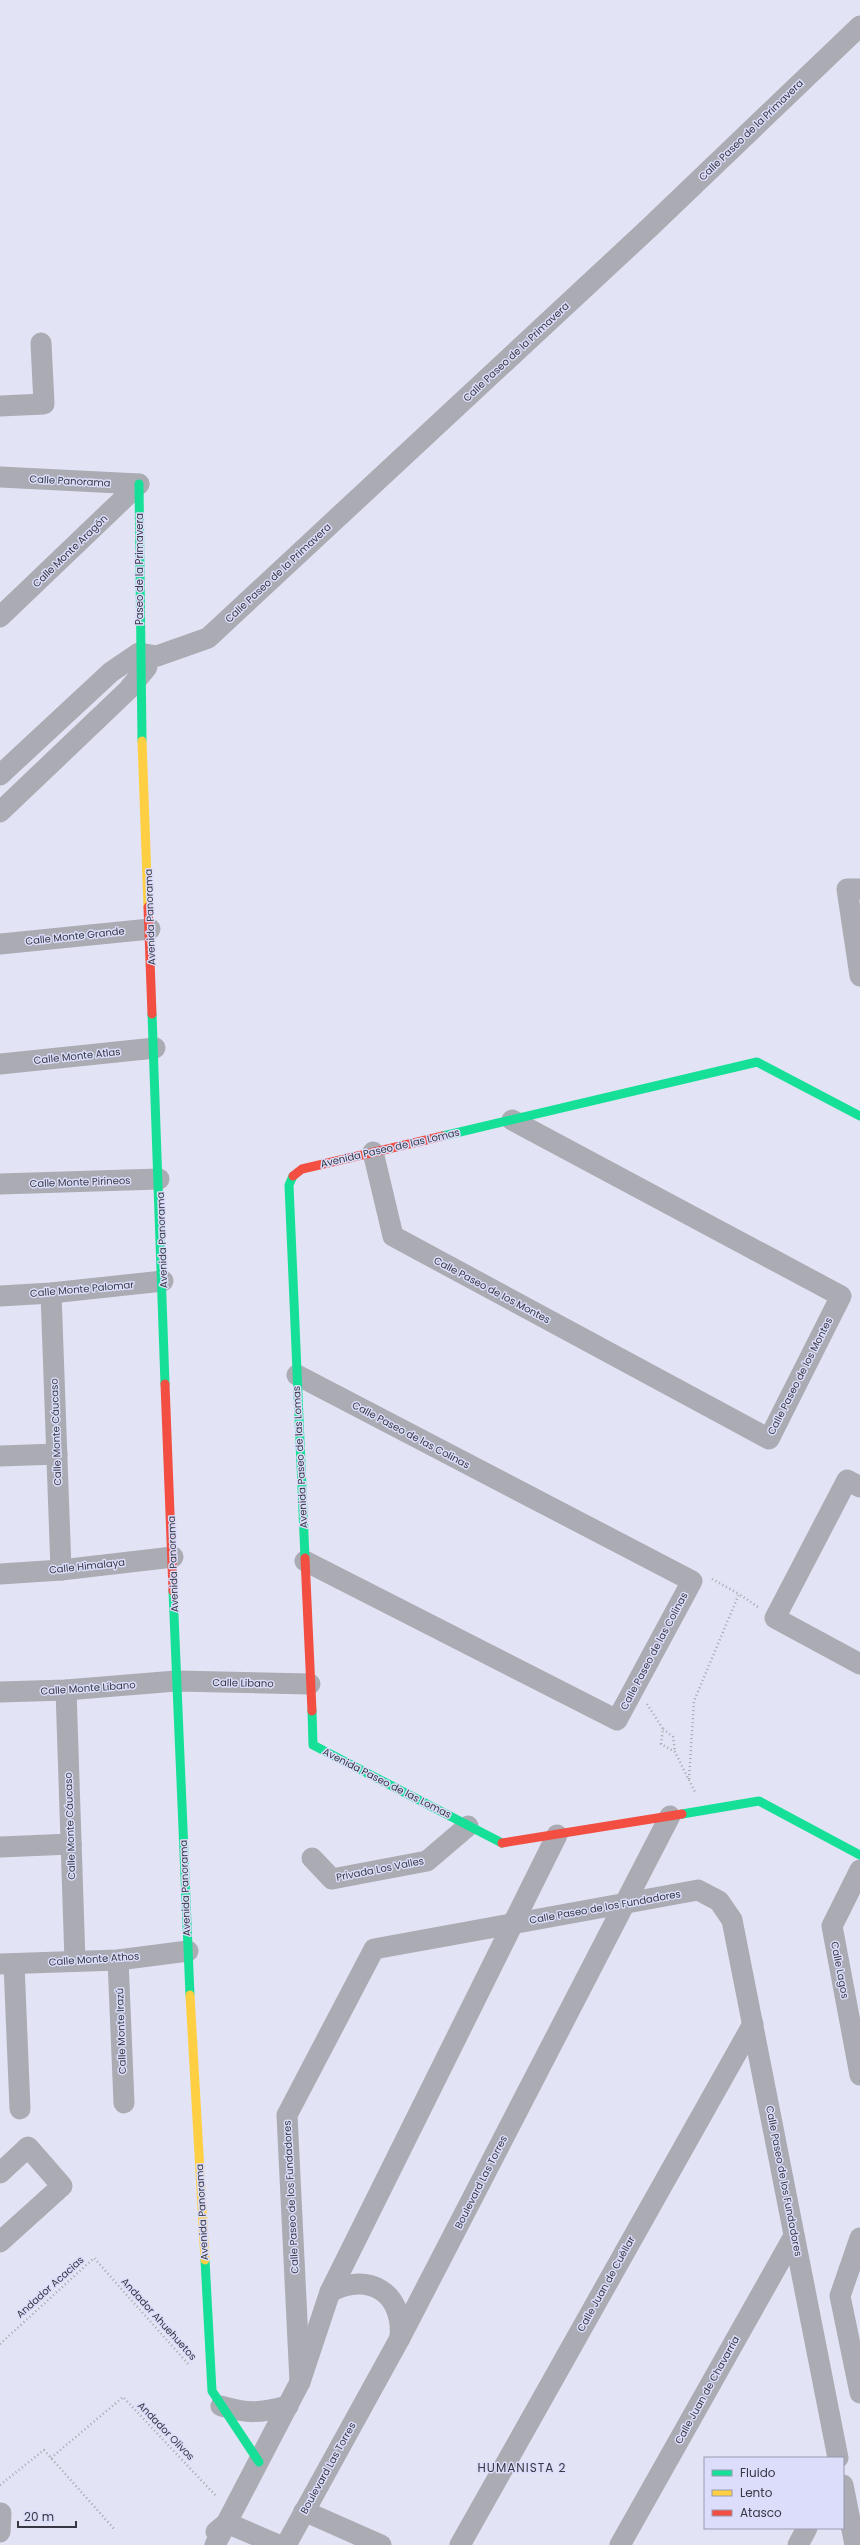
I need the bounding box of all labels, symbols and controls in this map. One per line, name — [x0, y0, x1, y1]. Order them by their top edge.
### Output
street label: Calle Paseo de la Primavera — [695, 76, 807, 184]
street label: Calle Paseo de la Primavera — [460, 299, 572, 405]
street label: Calle Panorama — [29, 471, 111, 491]
street label: Calle Monte Aragón — [29, 511, 111, 591]
street label: Paseo de la Primavera — [132, 513, 147, 625]
street label: Calle Paseo de la Primavera — [222, 520, 334, 626]
street label: Avenida Panorama — [141, 869, 159, 965]
street label: Calle Monte Grande — [25, 923, 125, 949]
street label: Calle Monte Atlas — [33, 1044, 121, 1068]
street label: Avenida Paseo de las Lomas — [319, 1125, 461, 1171]
street label: Calle Monte Pirineos — [29, 1173, 131, 1191]
street label: Avenida Panorama — [153, 1192, 171, 1288]
street label: Calle Paseo de los Montes — [431, 1253, 553, 1327]
street label: Calle Monte Palomar — [29, 1277, 135, 1301]
street label: Calle Paseo de los Montes — [764, 1315, 836, 1437]
street label: Calle Monte Cáucaso — [47, 1378, 65, 1486]
street label: Avenida Paseo de las Lomas — [289, 1386, 311, 1528]
street label: Calle Paseo de las Colinas — [349, 1398, 473, 1472]
street label: Avenida Panorama — [164, 1516, 182, 1612]
street label: Calle Himalaya — [48, 1555, 126, 1577]
street label: Calle Paseo de las Colinas — [617, 1589, 691, 1713]
street label: Calle Libano — [212, 1675, 274, 1691]
street label: Calle Monte Líbano — [40, 1677, 136, 1699]
street label: Avenida Paseo de las Lomas — [320, 1744, 454, 1822]
street label: Calle Monte Cáucaso — [61, 1772, 79, 1880]
street label: Avenida Panorama — [176, 1840, 194, 1936]
street label: Privada Los Valles — [335, 1853, 425, 1885]
street label: Calle Paseo de los Fundadores — [528, 1886, 682, 1928]
street label: Calle Lagos — [827, 1940, 853, 2000]
street label: Calle Monte Athos — [48, 1948, 140, 1970]
street label: Calle Monte Irazú — [112, 1988, 130, 2074]
street label: Calle Paseo de los Fundadores — [762, 2104, 806, 2258]
street label: Calle Paseo de los Fundadores — [279, 2120, 303, 2274]
street label: Boulevard Las Torres — [451, 2133, 511, 2231]
street label: Avenida Panorama — [192, 2163, 212, 2261]
street label: Calle Juan de Cuéllar — [573, 2233, 639, 2335]
street label: Andador Acacias — [13, 2253, 87, 2321]
street label: Andador Ahuehuetos — [118, 2275, 200, 2363]
street label: Calle Juan de Chavarría — [671, 2333, 743, 2447]
street label: Andador Olivos — [134, 2398, 198, 2464]
street label: Boulevard Las Torres — [297, 2419, 359, 2517]
legend — [704, 2457, 844, 2529]
district label: HUMANISTA 2 — [478, 2459, 566, 2476]
text: Fluido — [740, 2464, 776, 2481]
text: Lento — [740, 2484, 773, 2501]
scale bar — [18, 2503, 76, 2529]
text: Atasco — [740, 2504, 782, 2521]
text: 20 m — [24, 2508, 54, 2525]

